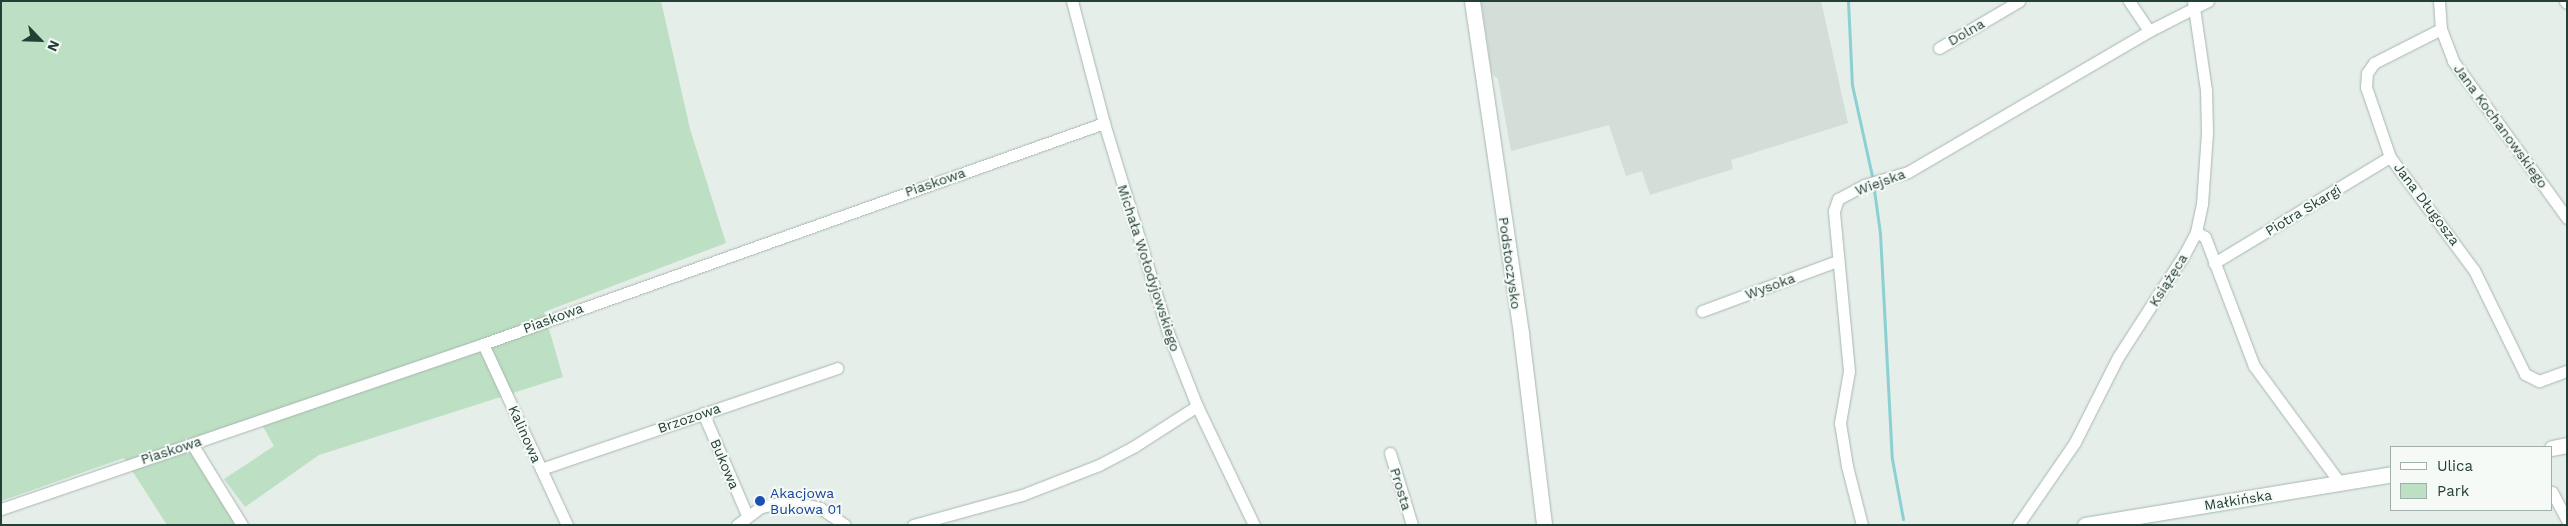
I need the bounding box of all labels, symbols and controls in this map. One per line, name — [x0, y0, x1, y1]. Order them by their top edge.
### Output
north arrow — [15, 15, 65, 65]
street label: Dolna — [1945, 15, 1987, 49]
text: N — [44, 38, 63, 54]
street label: Jana Kochanowskiego — [2450, 60, 2552, 192]
street label: Jana Długosza — [2390, 159, 2464, 249]
street label: Piaskowa — [903, 164, 967, 200]
street label: Wiejska — [1853, 165, 1907, 199]
street label: Piotra Skargi — [2262, 181, 2344, 239]
street label: Michała Wołodyjowskiego — [1114, 182, 1184, 354]
street label: Podstoczysko — [1495, 216, 1525, 310]
street label: Książęca — [2145, 250, 2191, 310]
street label: Wysoka — [1743, 269, 1797, 303]
street label: Piaskowa — [521, 299, 585, 337]
street label: Brzozowa — [655, 399, 723, 437]
street label: Kalinowa — [505, 403, 545, 465]
street label: Piaskowa — [138, 432, 204, 468]
street label: Bukowa — [707, 436, 743, 492]
legend — [2390, 446, 2553, 511]
text: Ulica — [2437, 457, 2473, 475]
street label: Prosta — [1387, 466, 1415, 512]
text: Park — [2437, 482, 2469, 500]
place label: Akacjowa Bukowa 01 — [770, 485, 842, 518]
street label: Małkińska — [2203, 486, 2273, 514]
marker: Akacjowa Bukowa 01 — [754, 495, 766, 507]

